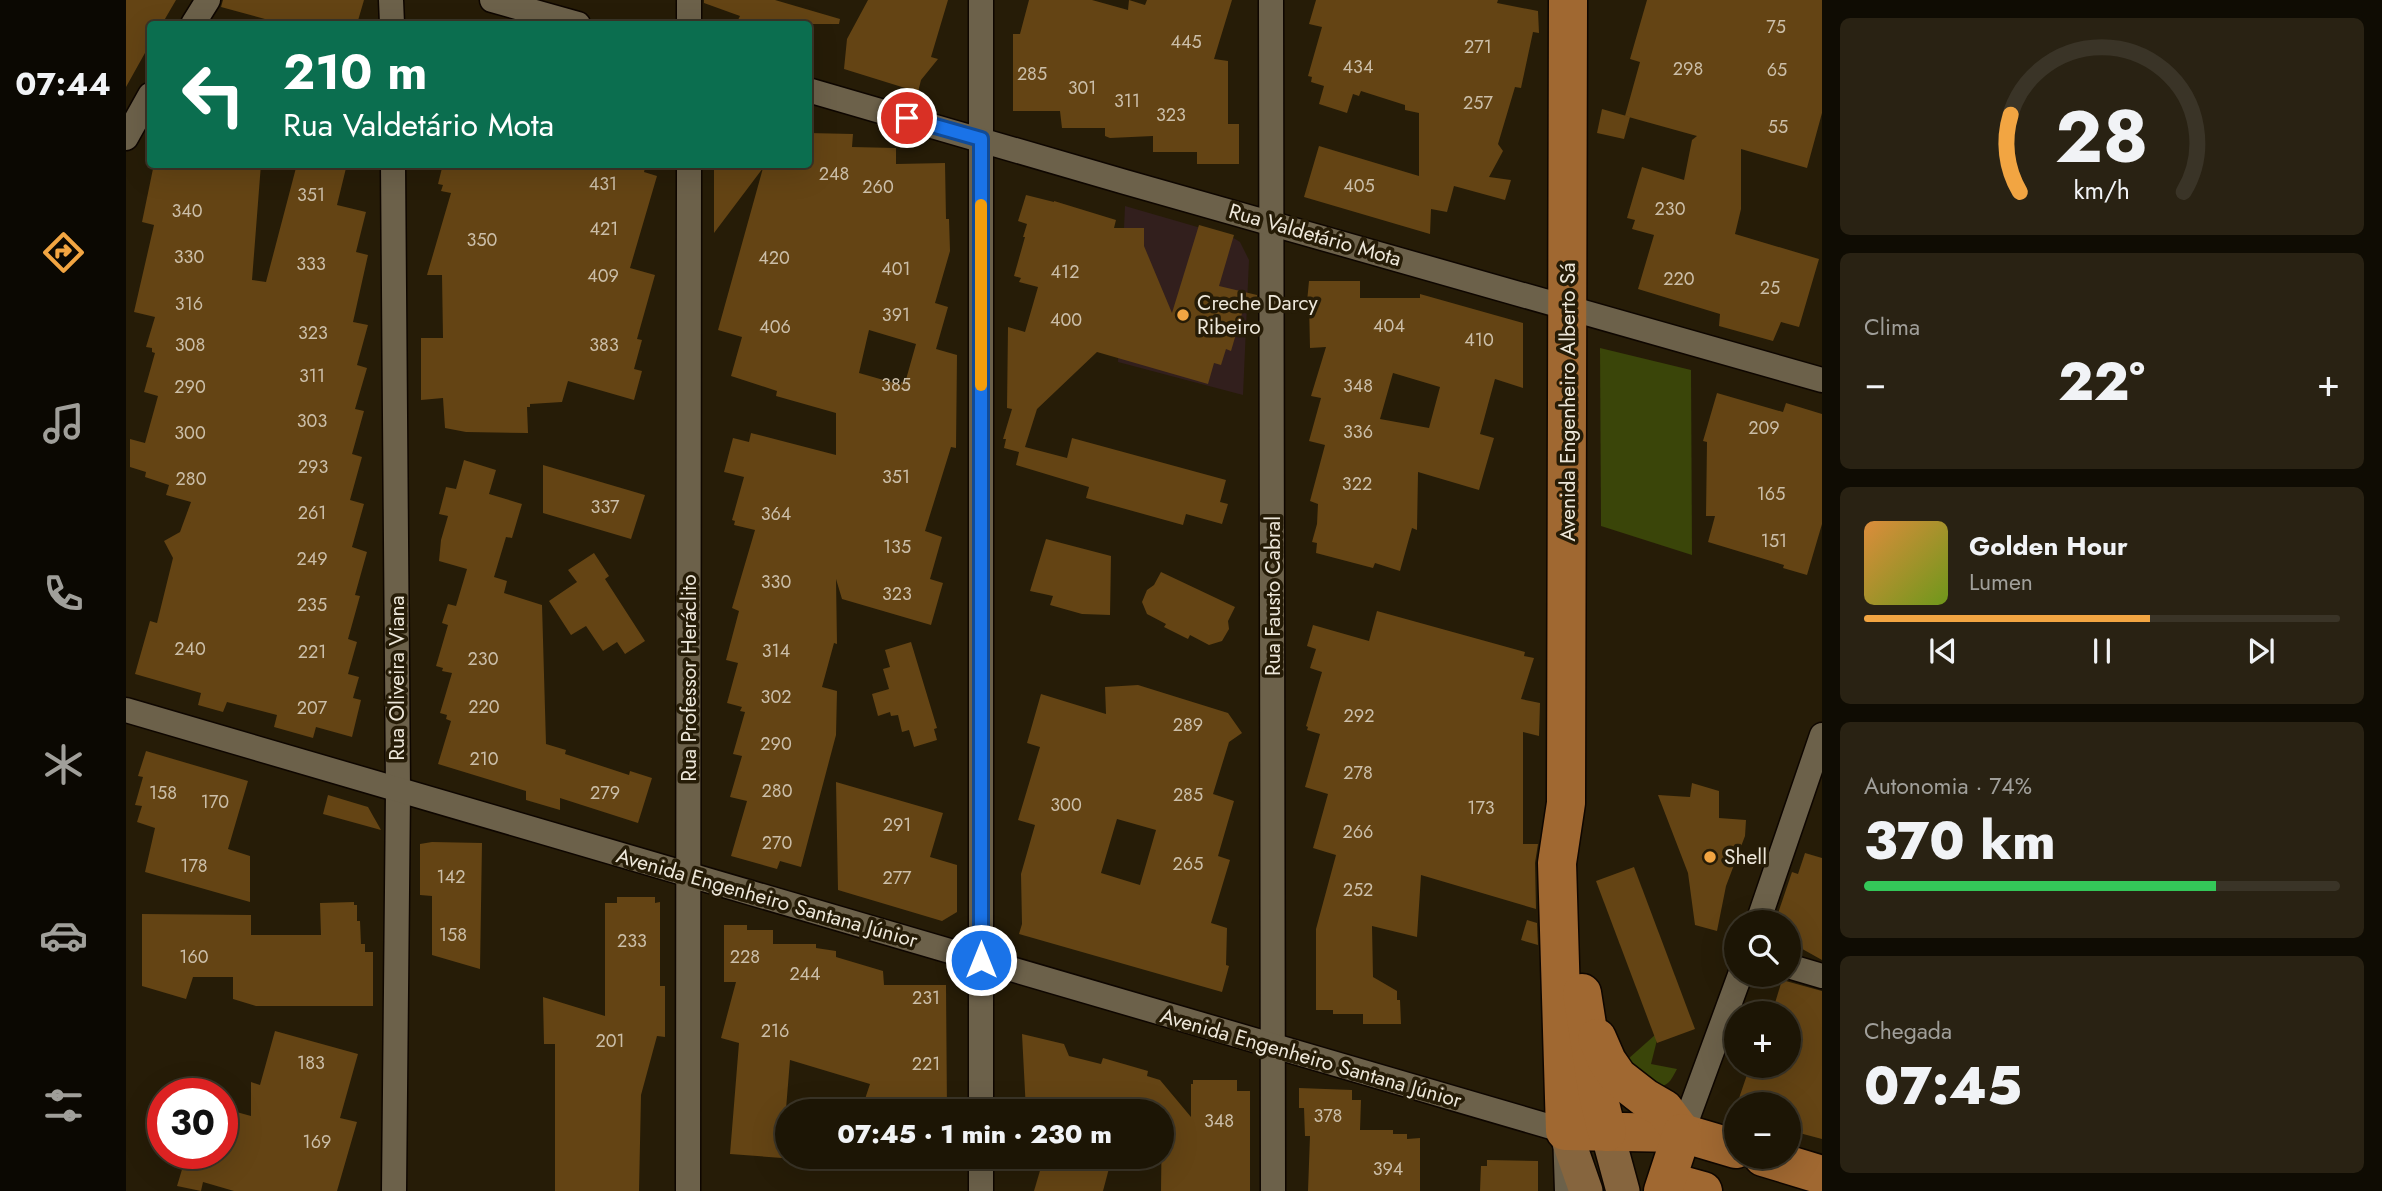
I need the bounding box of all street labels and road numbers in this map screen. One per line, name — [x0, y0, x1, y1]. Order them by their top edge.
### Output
street label: Rua Valdetário Mota — [1225, 196, 1405, 274]
street label: Avenida Engenheiro Alberto Sá — [1553, 263, 1583, 541]
street label: Rua Fausto Cabral — [1258, 516, 1288, 676]
street label: Rua Professor Heráclito — [674, 574, 704, 782]
street label: Rua Oliveira Viana — [382, 595, 412, 761]
street label: Avenida Engenheiro Santana Júnior — [613, 841, 922, 956]
street label: Avenida Engenheiro Santana Júnior — [1157, 1001, 1466, 1116]

